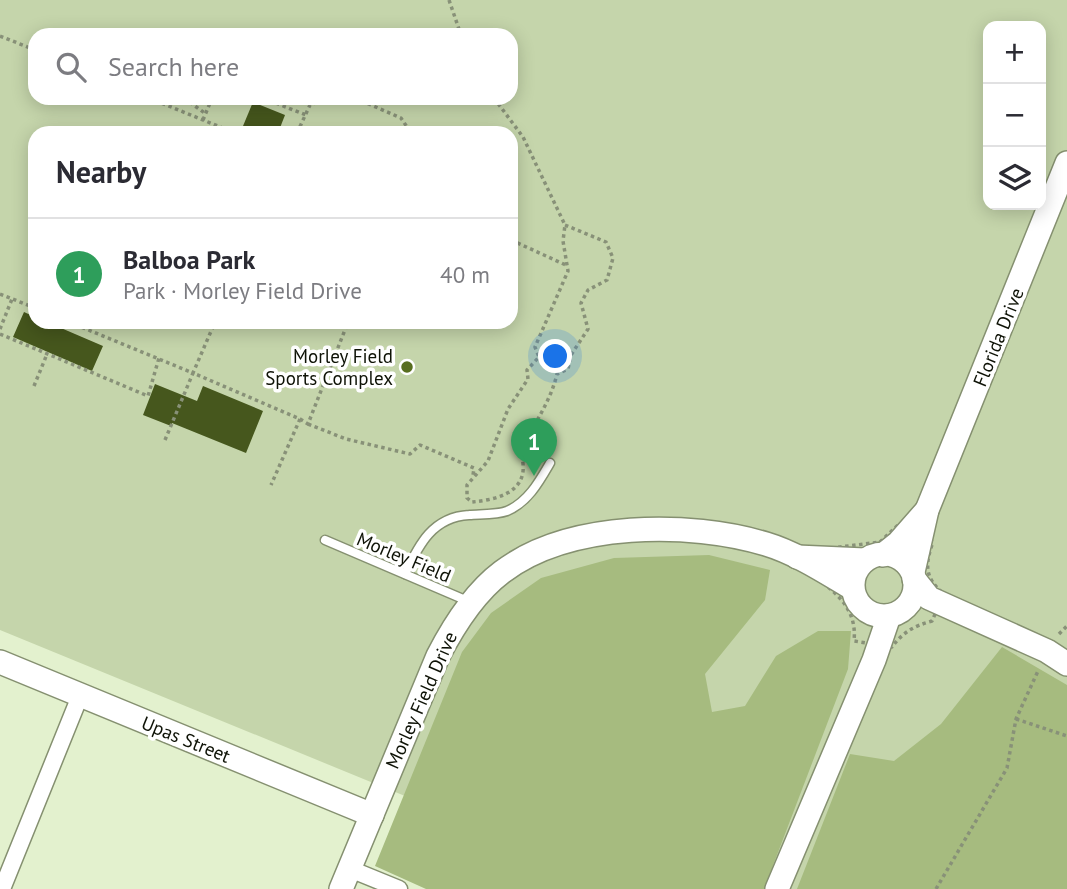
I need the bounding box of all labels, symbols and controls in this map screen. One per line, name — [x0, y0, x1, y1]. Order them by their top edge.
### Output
map controls — [983, 21, 1046, 210]
button: + — [983, 21, 1046, 84]
search box — [28, 28, 518, 105]
icon: search — [52, 48, 90, 86]
text: Search here — [108, 50, 239, 83]
button: − — [983, 84, 1046, 147]
button: layers — [983, 147, 1046, 210]
text: Nearby — [56, 152, 146, 191]
text: Balboa Park — [123, 243, 255, 276]
text: 1 — [72, 260, 86, 289]
text: 40 m — [440, 260, 490, 289]
text: Park · Morley Field Drive — [123, 276, 362, 305]
street label: Florida Drive — [967, 284, 1029, 390]
your location — [538, 339, 572, 373]
place label: Morley Field Sports Complex — [265, 344, 393, 390]
marker: Morley Field Sports Complex — [399, 359, 415, 375]
pin: 1 — [511, 418, 557, 476]
street label: Morley Field — [353, 526, 455, 588]
street label: Morley Field Drive — [380, 628, 462, 772]
street label: Upas Street — [138, 710, 234, 768]

